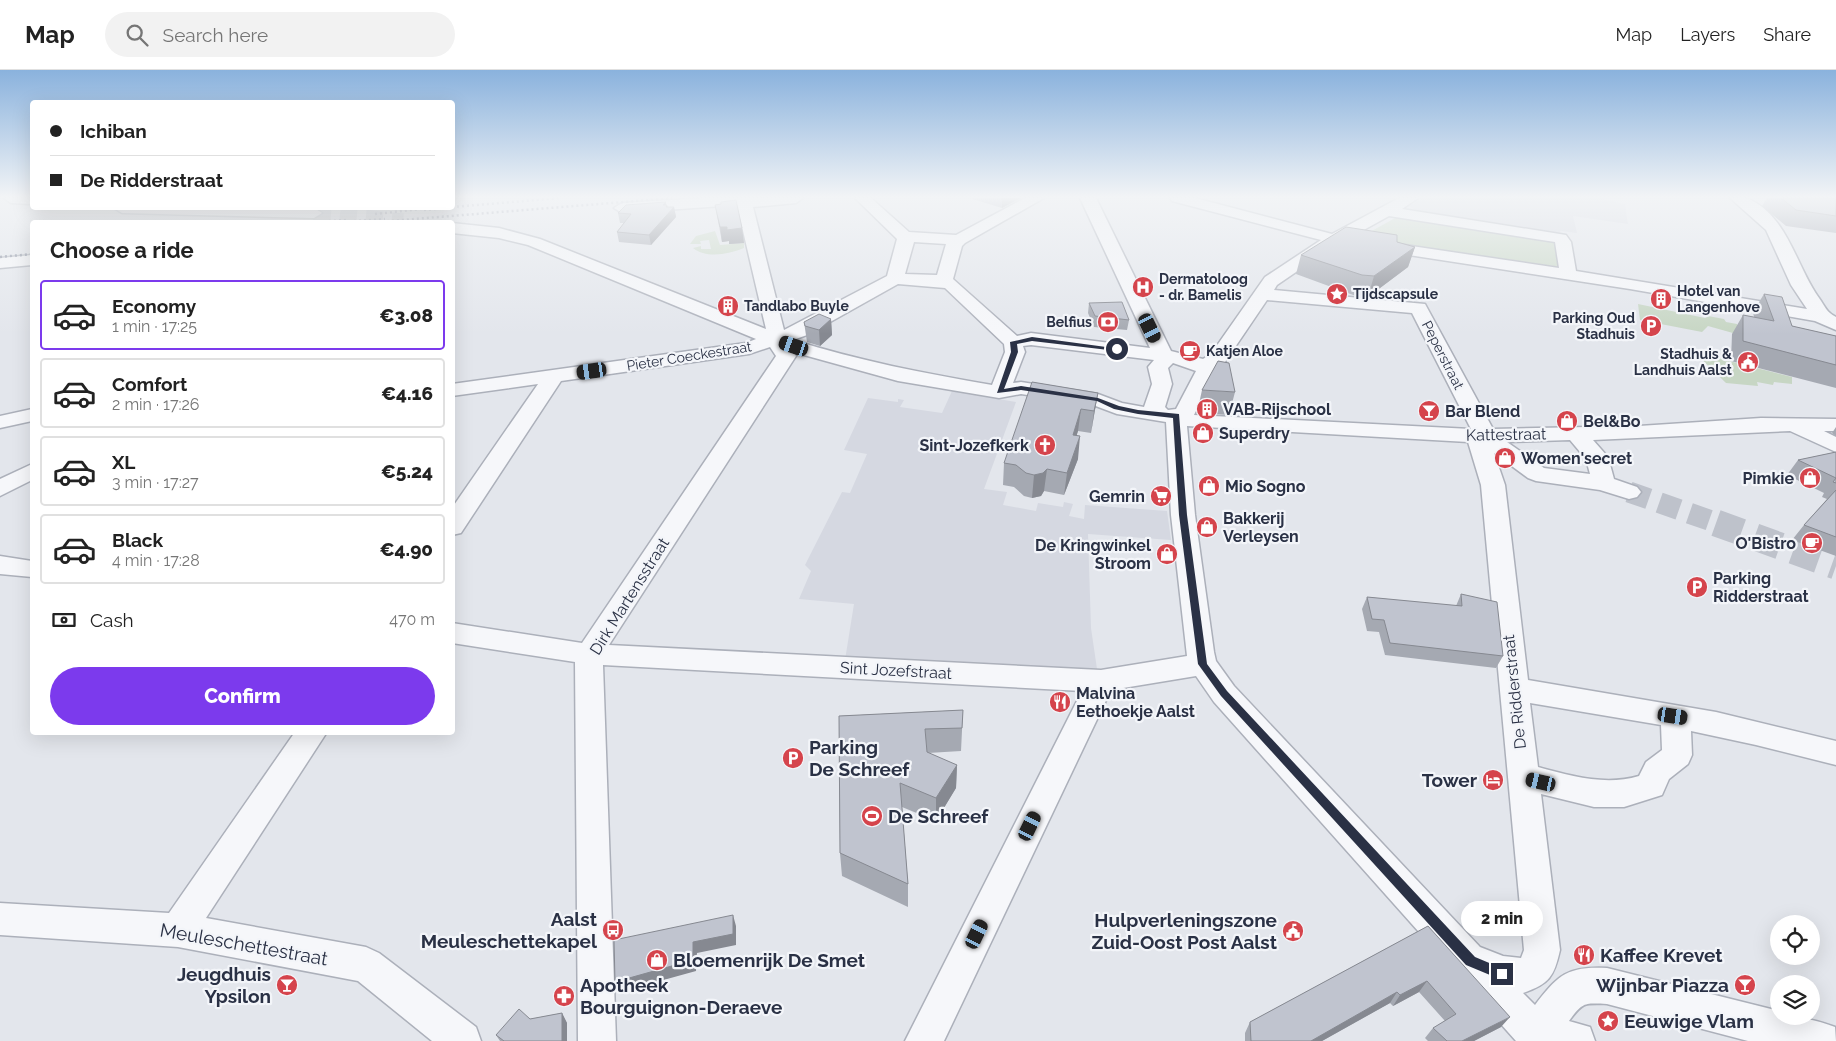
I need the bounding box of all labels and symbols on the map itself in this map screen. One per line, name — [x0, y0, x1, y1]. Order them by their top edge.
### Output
place label: Dermatoloog - dr. Bamelis — [1159, 271, 1248, 303]
hospital icon: Dermatoloog - dr. Bamelis — [1131, 275, 1155, 299]
place icon: Tijdscapsule — [1325, 282, 1349, 306]
place label: Hotel van Langenhove — [1677, 283, 1761, 315]
place label: Tijdscapsule — [1353, 286, 1439, 302]
building icon: Hotel van Langenhove — [1649, 287, 1673, 311]
building icon: Tandlabo Buyle — [716, 294, 740, 318]
place label: Tandlabo Buyle — [744, 298, 849, 314]
bank icon: Belfius — [1096, 310, 1120, 334]
place label: Parking Oud Stadhuis — [1553, 310, 1635, 342]
car — [1136, 311, 1163, 345]
place label: Belfius — [1046, 314, 1092, 330]
parking icon: Parking Oud Stadhuis — [1639, 314, 1663, 338]
street label: Peperstraat — [1419, 318, 1467, 392]
car — [777, 334, 810, 358]
street label: Pieter Coeckestraat — [625, 338, 753, 374]
route start — [1106, 338, 1128, 360]
cafe icon: Katjen Aloe — [1178, 339, 1202, 363]
place label: Katjen Aloe — [1206, 343, 1283, 359]
place label: Stadhuis & Landhuis Aalst — [1634, 346, 1733, 378]
public building icon: Stadhuis & Landhuis Aalst — [1736, 350, 1760, 374]
car — [576, 361, 607, 381]
building icon: VAB-Rijschool — [1195, 397, 1219, 421]
bar icon: Bar Blend — [1417, 399, 1441, 423]
place label: VAB-Rijschool — [1223, 400, 1332, 419]
place label: Bar Blend — [1445, 402, 1520, 421]
shop icon: Bel&Bo — [1555, 409, 1579, 433]
place label: Bel&Bo — [1583, 412, 1641, 431]
shop icon: Superdry — [1191, 421, 1215, 445]
place label: Superdry — [1219, 424, 1290, 443]
street label: Kattestraat — [1466, 424, 1547, 445]
church icon: Sint-Jozefkerk — [1033, 433, 1057, 457]
place label: Sint-Jozefkerk — [919, 436, 1029, 455]
shop icon: Women'secret — [1493, 446, 1517, 470]
place label: Women'secret — [1521, 449, 1632, 468]
shop icon: Pimkie — [1798, 466, 1822, 490]
place label: Pimkie — [1742, 469, 1794, 488]
shop icon: Mio Sogno — [1197, 474, 1221, 498]
place label: Mio Sogno — [1225, 477, 1306, 496]
supermarket icon: Gemrin — [1149, 484, 1173, 508]
place label: Gemrin — [1089, 487, 1145, 506]
place label: Bakkerij Verleysen — [1223, 509, 1299, 546]
shop icon: Bakkerij Verleysen — [1195, 515, 1219, 539]
cafe icon: O'Bistro — [1800, 531, 1824, 555]
street label: Dirk Martensstraat — [586, 534, 673, 658]
place label: O'Bistro — [1735, 534, 1796, 553]
place label: De Kringwinkel Stroom — [1035, 536, 1152, 573]
shop icon: De Kringwinkel Stroom — [1155, 542, 1179, 566]
place label: Parking Ridderstraat — [1713, 569, 1809, 606]
parking icon: Parking Ridderstraat — [1685, 575, 1709, 599]
street label: De Ridderstraat — [1499, 633, 1530, 750]
street label: Sint Jozefstraat — [840, 658, 953, 683]
place label: Malvina Eethoekje Aalst — [1076, 684, 1195, 721]
restaurant icon: Malvina Eethoekje Aalst — [1048, 690, 1072, 714]
car — [1657, 706, 1688, 726]
place label: Parking De Schreef — [809, 736, 910, 780]
parking icon: Parking De Schreef — [781, 746, 805, 770]
hotel icon: Tower — [1481, 768, 1505, 792]
place label: Tower — [1422, 769, 1478, 791]
car — [1524, 771, 1557, 793]
sports icon: De Schreef — [860, 804, 884, 828]
place label: De Schreef — [888, 805, 989, 827]
car — [1016, 809, 1043, 843]
callout: 2 min — [1461, 902, 1543, 936]
place label: Aalst Meuleschettekapel — [421, 908, 598, 952]
place label: Hulpverleningszone Zuid-Oost Post Aalst — [1091, 909, 1278, 953]
car — [963, 917, 990, 951]
street label: Meuleschettestraat — [158, 918, 330, 970]
bus stop icon: Aalst Meuleschettekapel — [601, 918, 625, 942]
public building icon: Hulpverleningszone Zuid-Oost Post Aalst — [1281, 919, 1305, 943]
restaurant icon: Kaffee Krevet — [1572, 943, 1596, 967]
place label: Kaffee Krevet — [1600, 944, 1723, 966]
shop icon: Bloemenrijk De Smet — [645, 948, 669, 972]
place label: Bloemenrijk De Smet — [673, 949, 866, 971]
place label: Jeugdhuis Ypsilon — [177, 963, 271, 1007]
route end — [1491, 963, 1513, 985]
bar icon: Jeugdhuis Ypsilon — [275, 973, 299, 997]
bar icon: Wijnbar Piazza — [1733, 973, 1757, 997]
place label: Apotheek Bourguignon-Deraeve — [580, 974, 782, 1018]
place label: Wijnbar Piazza — [1596, 974, 1729, 996]
pharmacy icon: Apotheek Bourguignon-Deraeve — [552, 984, 576, 1008]
place icon: Eeuwige Vlam — [1596, 1009, 1620, 1033]
place label: Eeuwige Vlam — [1624, 1010, 1754, 1032]

